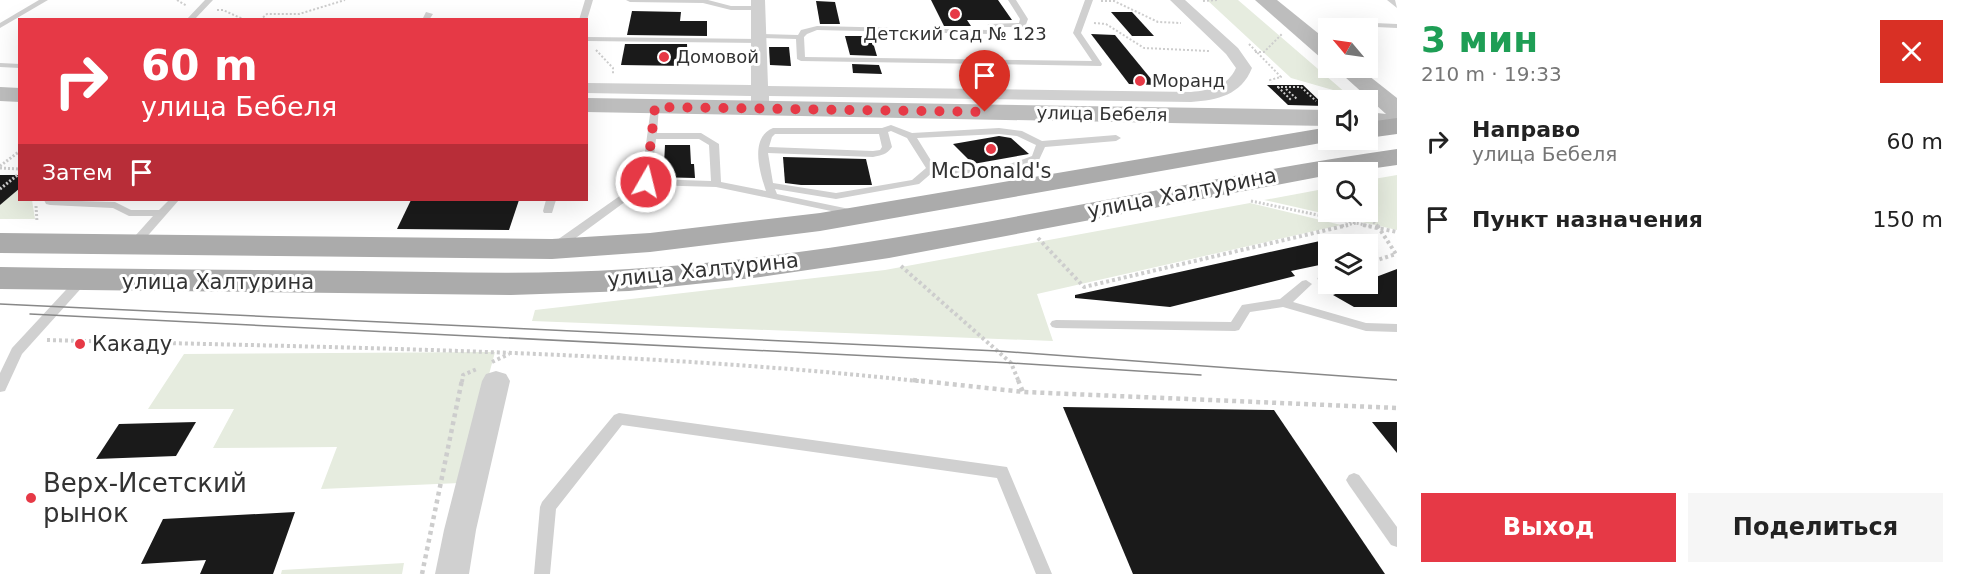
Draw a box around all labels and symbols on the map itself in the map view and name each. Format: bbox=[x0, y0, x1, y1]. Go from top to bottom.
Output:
marker: Детский сад № 123 bbox=[948, 7, 962, 21]
north arrow bbox=[1318, 18, 1378, 78]
place label: Детский сад № 123 bbox=[863, 23, 1047, 44]
place label: Домовой bbox=[676, 46, 759, 67]
marker: Домовой bbox=[657, 50, 671, 64]
pin bbox=[959, 50, 1010, 112]
place label: Моранд bbox=[1152, 70, 1225, 91]
marker: Моранд bbox=[1133, 74, 1147, 88]
street label: улица Бебеля bbox=[1036, 102, 1168, 125]
marker: McDonald's bbox=[984, 142, 998, 156]
position arrow bbox=[614, 150, 678, 214]
place label: McDonald's bbox=[931, 159, 1051, 183]
street label: улица Халтурина bbox=[1085, 163, 1279, 223]
street label: улица Халтурина bbox=[606, 248, 800, 292]
street label: улица Халтурина bbox=[122, 270, 314, 294]
place label: Какаду bbox=[92, 332, 172, 356]
marker: Какаду bbox=[73, 337, 87, 351]
place label: Верх-Исетский рынок bbox=[43, 468, 247, 528]
marker: Верх-Исетский рынок bbox=[24, 491, 38, 505]

